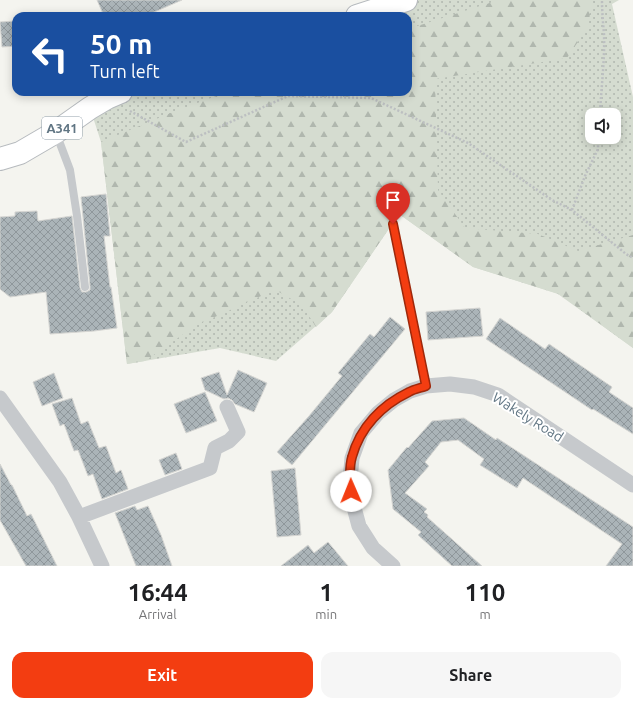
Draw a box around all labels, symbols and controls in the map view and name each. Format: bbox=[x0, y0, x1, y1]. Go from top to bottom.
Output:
icon: left bbox=[24, 28, 76, 80]
text: 50 m bbox=[90, 28, 152, 59]
text: Turn left bbox=[90, 61, 160, 81]
map controls bbox=[585, 108, 621, 144]
button: sound bbox=[585, 108, 621, 144]
road number: A341 bbox=[42, 117, 82, 139]
pin bbox=[376, 183, 410, 224]
icon: arrive bbox=[382, 189, 404, 211]
street label: Wakely Road bbox=[490, 389, 566, 445]
position arrow bbox=[330, 470, 372, 512]
text: 16:44 bbox=[128, 579, 188, 606]
text: 1 bbox=[319, 579, 333, 606]
text: 110 bbox=[465, 579, 505, 606]
text: Arrival bbox=[139, 607, 177, 621]
text: min bbox=[315, 607, 337, 621]
text: m bbox=[479, 607, 491, 621]
button: Exit bbox=[12, 652, 313, 698]
button: Share bbox=[321, 652, 621, 698]

